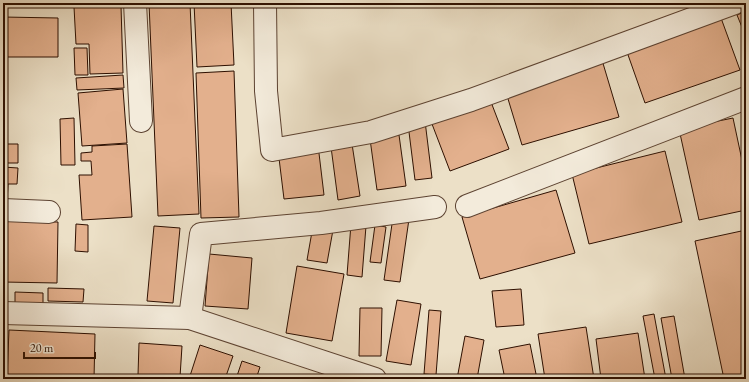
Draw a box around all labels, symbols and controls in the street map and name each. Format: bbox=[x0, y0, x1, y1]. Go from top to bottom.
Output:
scale bar bbox=[24, 334, 95, 360]
text: 20 m bbox=[30, 340, 54, 356]

